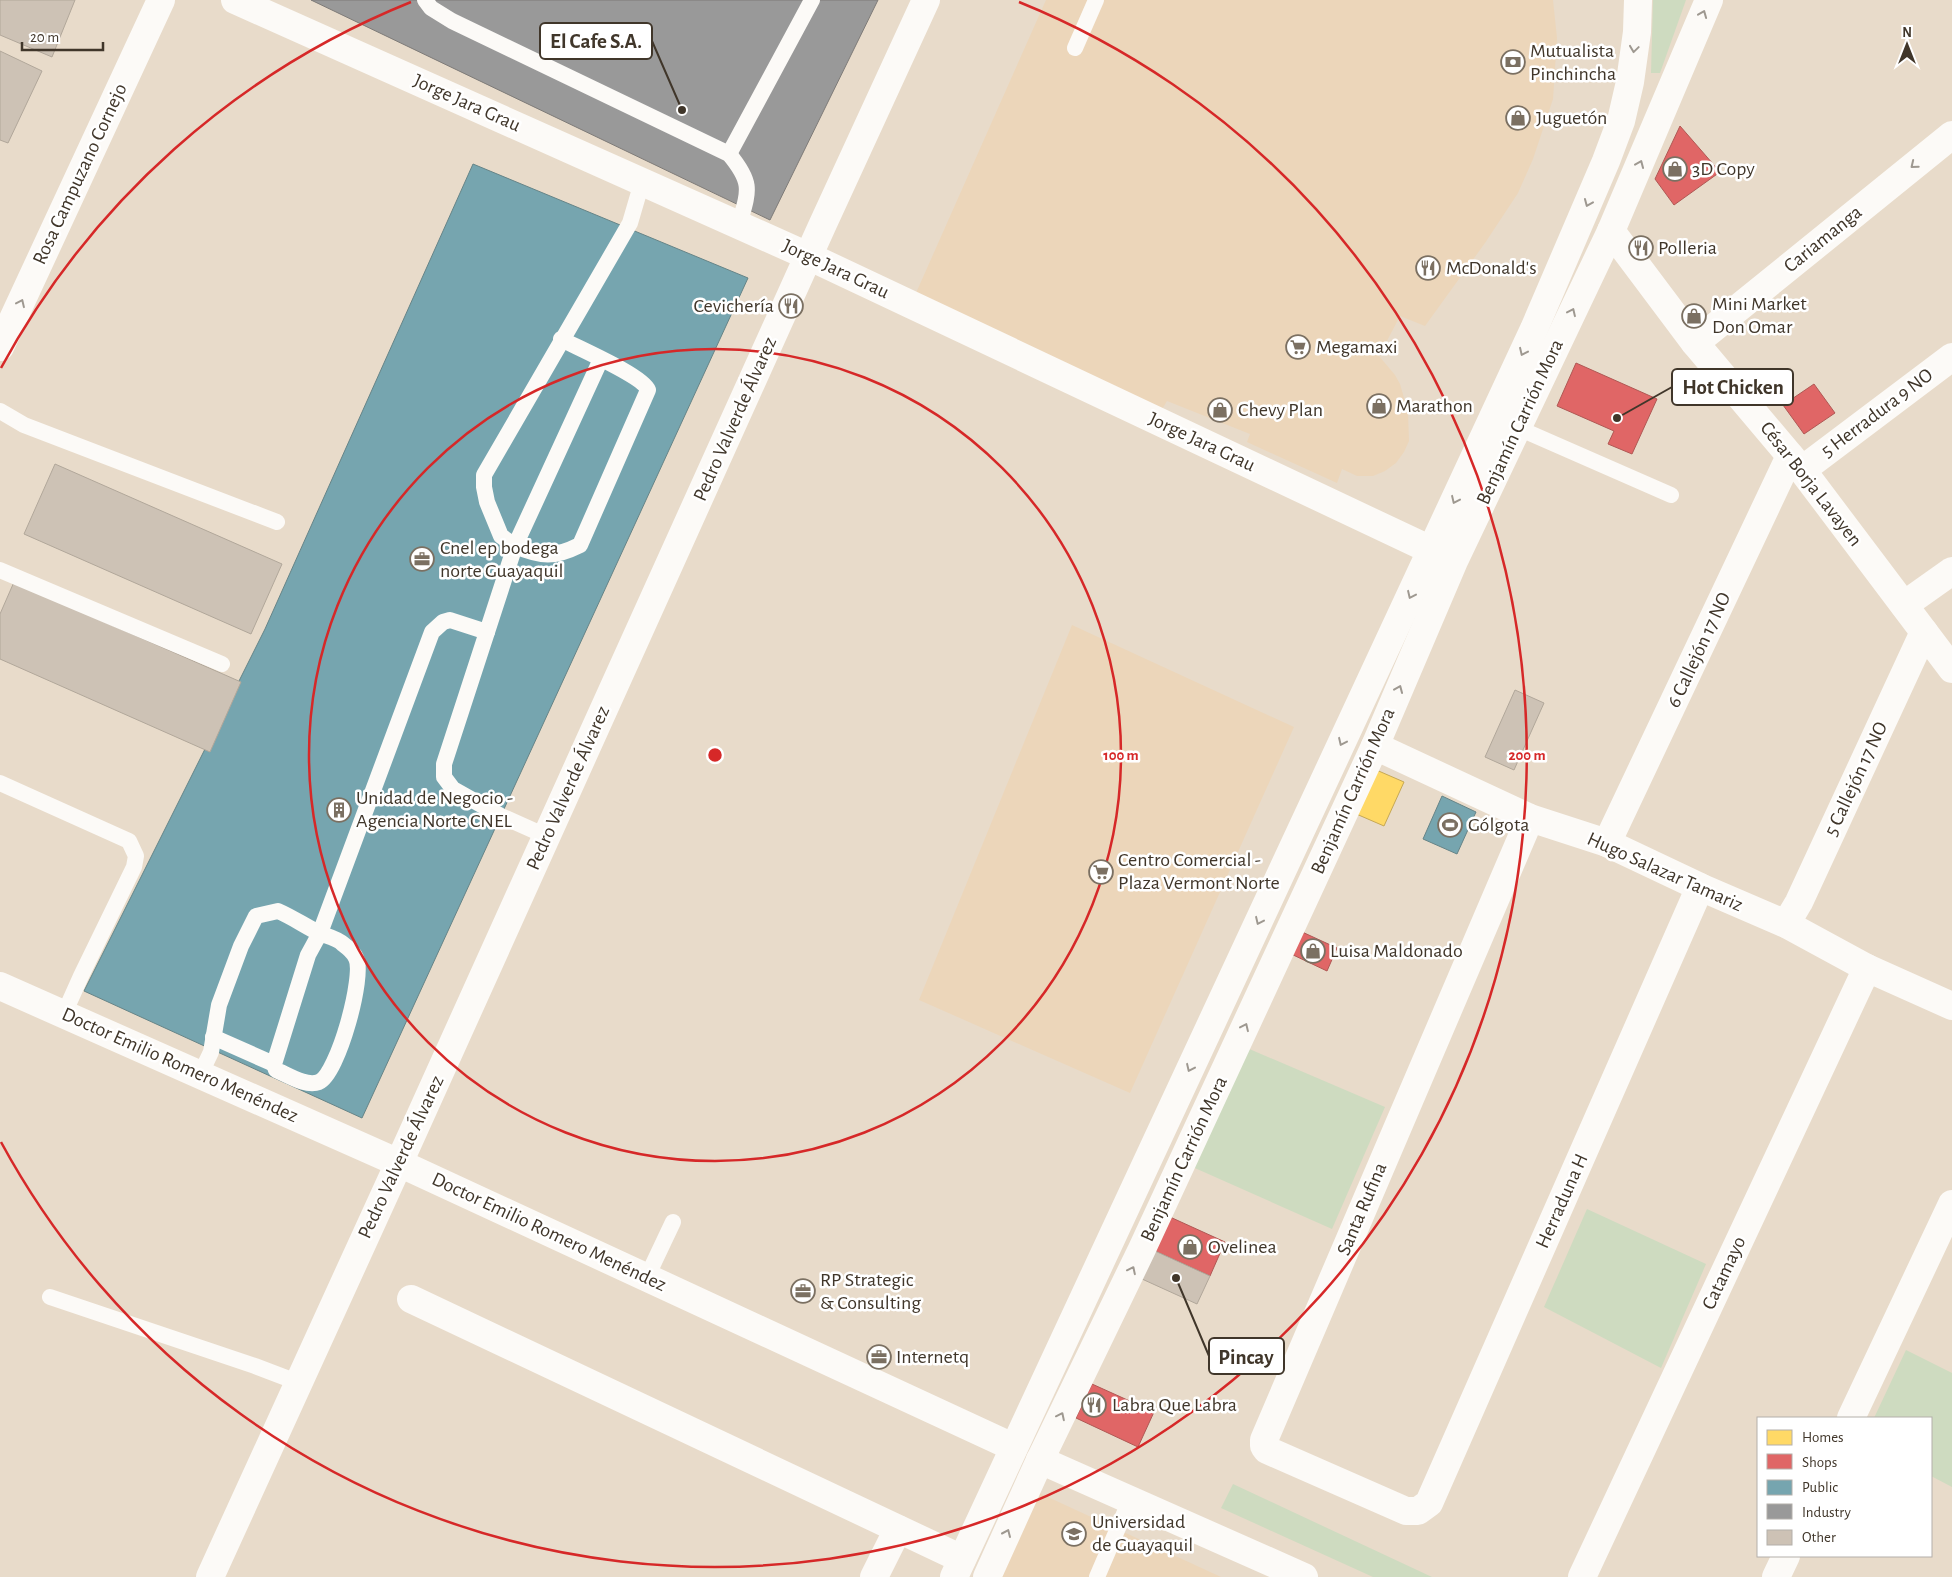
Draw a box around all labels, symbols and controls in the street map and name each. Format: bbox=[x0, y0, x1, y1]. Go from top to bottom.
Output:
one-way arrow bbox=[1697, 10, 1707, 19]
scale bar bbox=[22, 20, 104, 52]
north arrow bbox=[1882, 20, 1932, 70]
callout: El Cafe S.A. bbox=[540, 23, 652, 59]
text: N bbox=[1902, 26, 1912, 40]
text: 20 m bbox=[30, 30, 59, 45]
text: El Cafe S.A. bbox=[550, 31, 642, 52]
place label: Mutualista Pinchincha bbox=[1530, 41, 1616, 84]
one-way arrow bbox=[1630, 44, 1640, 53]
bank icon: Mutualista Pinchincha bbox=[1500, 49, 1526, 75]
street label: Jorge Jara Grau bbox=[410, 70, 524, 136]
street label: Rosa Campuzano Cornejo bbox=[29, 80, 131, 268]
shop icon: Juguetón bbox=[1505, 105, 1531, 131]
place label: Juguetón bbox=[1536, 108, 1607, 128]
shop icon: 3D Copy bbox=[1662, 156, 1688, 182]
place label: 3D Copy bbox=[1692, 159, 1755, 179]
one-way arrow bbox=[1633, 160, 1644, 169]
one-way arrow bbox=[1911, 160, 1920, 168]
one-way arrow bbox=[1584, 198, 1595, 207]
street label: Cariamanga bbox=[1780, 202, 1866, 276]
restaurant icon: Polleria bbox=[1628, 235, 1654, 261]
street label: Jorge Jara Grau bbox=[780, 236, 892, 302]
place label: Polleria bbox=[1658, 238, 1717, 258]
restaurant icon: McDonald's bbox=[1415, 255, 1441, 281]
place label: McDonald's bbox=[1446, 258, 1537, 278]
restaurant icon: Cevichería bbox=[778, 293, 804, 319]
place label: Mini Market Don Omar bbox=[1712, 294, 1807, 337]
place label: Cevichería bbox=[694, 296, 774, 316]
one-way arrow bbox=[14, 299, 25, 308]
shop icon: Mini Market Don Omar bbox=[1681, 303, 1707, 329]
one-way arrow bbox=[1566, 308, 1577, 317]
street label: Pedro Valverde Álvarez bbox=[689, 334, 780, 504]
supermarket icon: Megamaxi bbox=[1285, 334, 1311, 360]
street label: Benjamín Carrión Mora bbox=[1473, 336, 1567, 508]
place label: Megamaxi bbox=[1316, 337, 1398, 357]
one-way arrow bbox=[1519, 347, 1529, 356]
street label: 5 Herradura 9 NO bbox=[1817, 365, 1937, 461]
callout: Hot Chicken bbox=[1672, 369, 1793, 405]
text: Hot Chicken bbox=[1682, 377, 1784, 398]
shop icon: Marathon bbox=[1366, 393, 1392, 419]
place label: Marathon bbox=[1396, 396, 1473, 416]
shop icon: Chevy Plan bbox=[1207, 397, 1233, 423]
place label: Chevy Plan bbox=[1238, 400, 1323, 420]
street label: Jorge Jara Grau bbox=[1146, 409, 1258, 475]
street label: César Borja Lavayen bbox=[1756, 418, 1866, 550]
one-way arrow bbox=[1451, 495, 1461, 504]
place label: Cnel ep bodega norte Guayaquil bbox=[440, 538, 563, 581]
office icon: Cnel ep bodega norte Guayaquil bbox=[409, 546, 435, 572]
street label: 6 Callejón 17 NO bbox=[1664, 589, 1734, 711]
one-way arrow bbox=[1406, 590, 1417, 599]
one-way arrow bbox=[1393, 685, 1404, 694]
street label: Pedro Valverde Álvarez bbox=[522, 703, 613, 873]
street label: Benjamín Carrión Mora bbox=[1307, 705, 1399, 877]
street label: 5 Callejón 17 NO bbox=[1821, 719, 1891, 839]
one-way arrow bbox=[1338, 737, 1348, 746]
centre of rings bbox=[706, 746, 724, 764]
text: 100 m bbox=[1103, 748, 1139, 763]
text: 200 m bbox=[1508, 748, 1546, 763]
place label: Unidad de Negocio - Agencia Norte CNEL bbox=[356, 788, 513, 831]
building icon: Unidad de Negocio - Agencia Norte CNEL bbox=[326, 797, 352, 823]
sports icon: Gólgota bbox=[1437, 812, 1463, 838]
place label: Gólgota bbox=[1468, 815, 1530, 835]
street label: Hugo Salazar Tamariz bbox=[1584, 829, 1746, 915]
place label: Centro Comercial - Plaza Vermont Norte bbox=[1118, 850, 1280, 893]
supermarket icon: Centro Comercial - Plaza Vermont Norte bbox=[1088, 859, 1114, 885]
one-way arrow bbox=[1254, 916, 1265, 925]
shop icon: Luisa Maldonado bbox=[1300, 938, 1326, 964]
place label: Luisa Maldonado bbox=[1330, 941, 1463, 961]
street label: Doctor Emilio Romero Menéndez bbox=[59, 1004, 301, 1126]
one-way arrow bbox=[1238, 1023, 1249, 1032]
one-way arrow bbox=[1186, 1063, 1196, 1072]
street label: Pedro Valverde Álvarez bbox=[354, 1072, 448, 1242]
street label: Benjamín Carrión Mora bbox=[1137, 1073, 1231, 1245]
street label: Herraduna H bbox=[1532, 1151, 1592, 1251]
street label: Santa Rufina bbox=[1334, 1160, 1390, 1258]
street label: Doctor Emilio Romero Menéndez bbox=[429, 1169, 669, 1295]
street label: Catamayo bbox=[1698, 1233, 1750, 1313]
shop icon: Ovelinea bbox=[1177, 1234, 1203, 1260]
place label: Ovelinea bbox=[1208, 1237, 1277, 1257]
one-way arrow bbox=[1126, 1266, 1136, 1275]
place label: RP Strategic & Consulting bbox=[820, 1270, 921, 1313]
office icon: RP Strategic & Consulting bbox=[790, 1278, 816, 1304]
callout: Pincay bbox=[1209, 1338, 1284, 1374]
office icon: Internetq bbox=[866, 1344, 892, 1370]
place label: Internetq bbox=[896, 1347, 969, 1367]
text: Pincay bbox=[1218, 1347, 1274, 1368]
restaurant icon: Labra Que Labra bbox=[1081, 1392, 1107, 1418]
place label: Labra Que Labra bbox=[1112, 1395, 1237, 1415]
one-way arrow bbox=[1055, 1412, 1065, 1421]
legend bbox=[1757, 1417, 1932, 1557]
text: Homes bbox=[1802, 1430, 1844, 1445]
text: Shops bbox=[1802, 1455, 1837, 1470]
text: Public bbox=[1802, 1480, 1838, 1495]
text: Industry bbox=[1802, 1505, 1851, 1520]
place label: Universidad de Guayaquil bbox=[1092, 1512, 1193, 1555]
school or university icon: Universidad de Guayaquil bbox=[1061, 1521, 1087, 1547]
one-way arrow bbox=[1000, 1529, 1011, 1538]
text: Other bbox=[1802, 1530, 1836, 1545]

